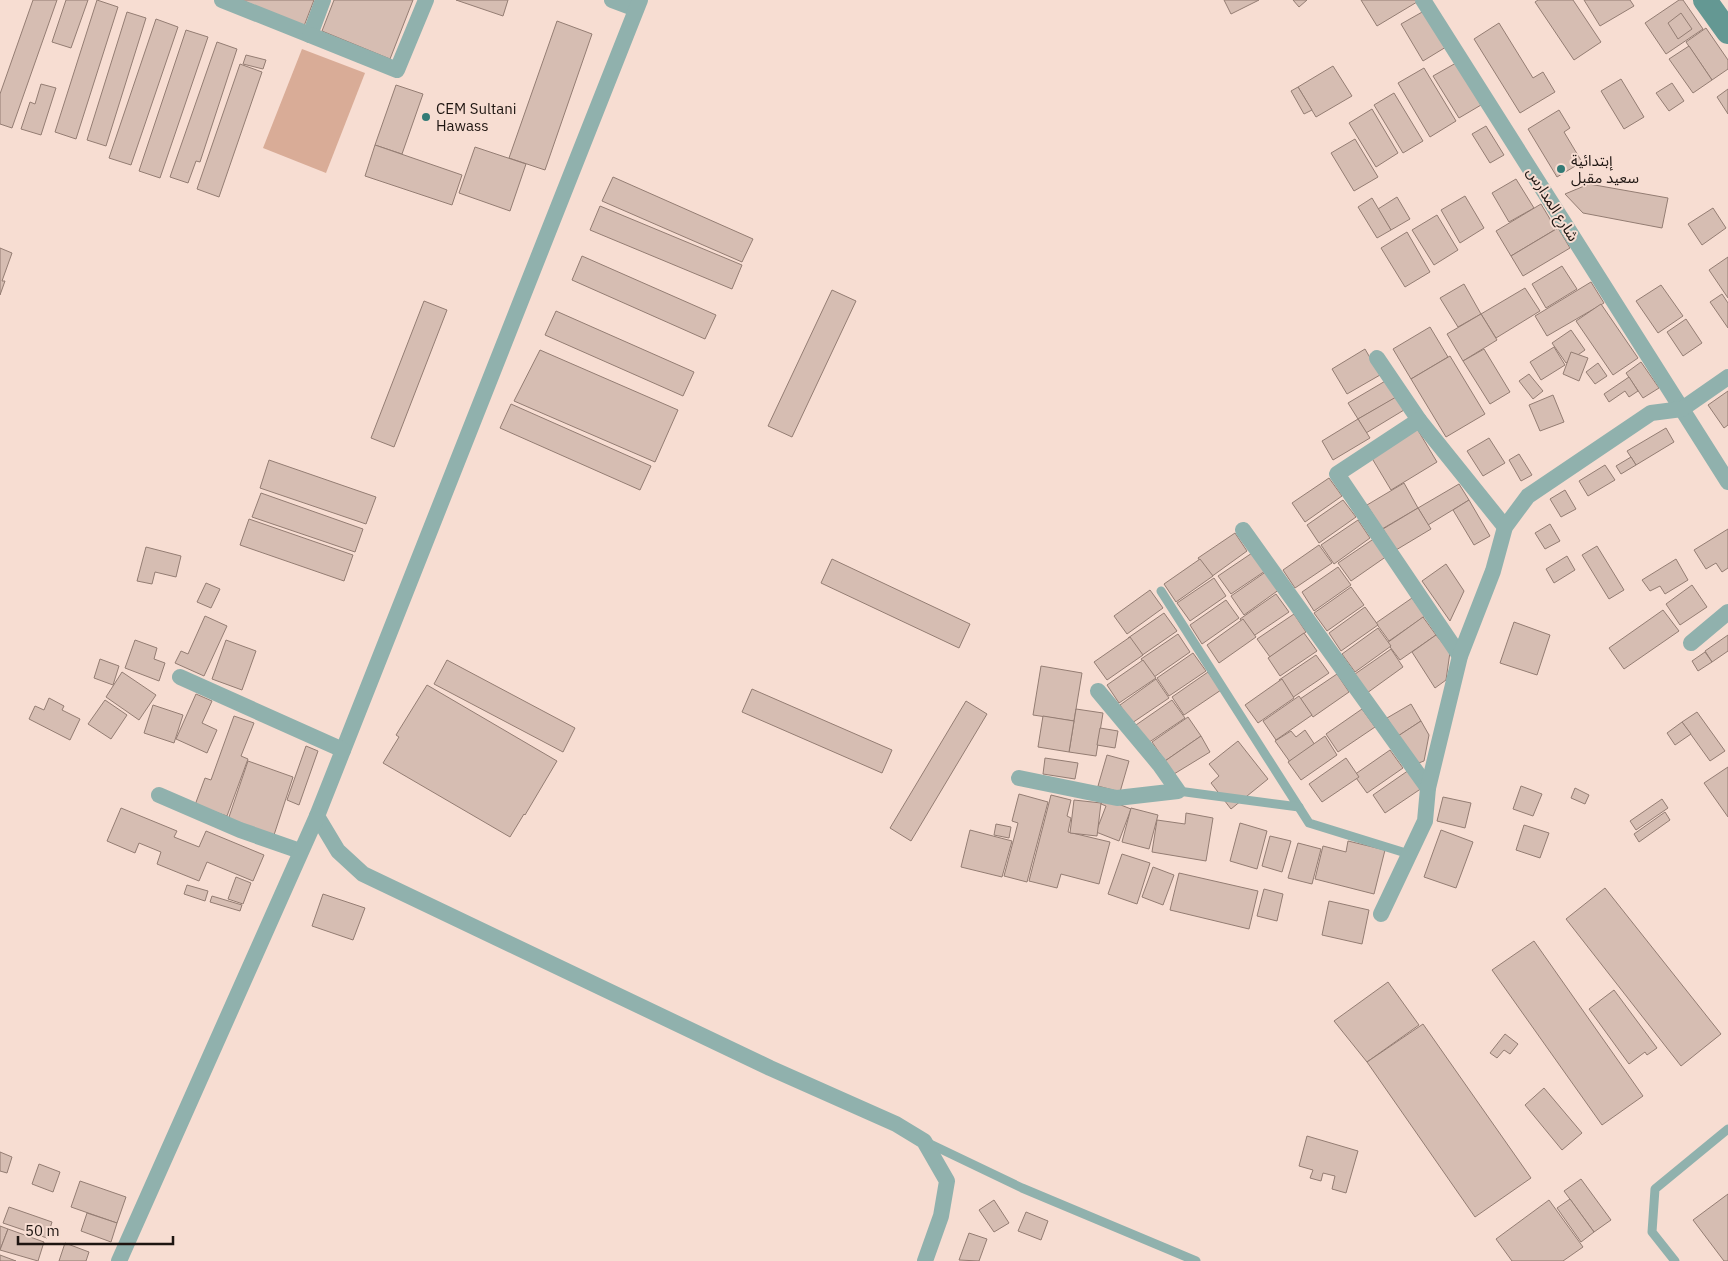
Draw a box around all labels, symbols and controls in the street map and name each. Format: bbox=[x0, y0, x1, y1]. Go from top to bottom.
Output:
place label: CEM Sultani Hawass bbox=[436, 99, 517, 135]
marker: CEM Sultani Hawass bbox=[420, 111, 432, 123]
place label: إبتدائية سعيد مقبل bbox=[1571, 151, 1639, 187]
street label: شارع المدارس bbox=[1520, 163, 1583, 246]
marker: إبتدائية سعيد مقبل bbox=[1555, 163, 1567, 175]
scale bar bbox=[18, 1214, 172, 1246]
text: 50 m bbox=[25, 1221, 60, 1240]

